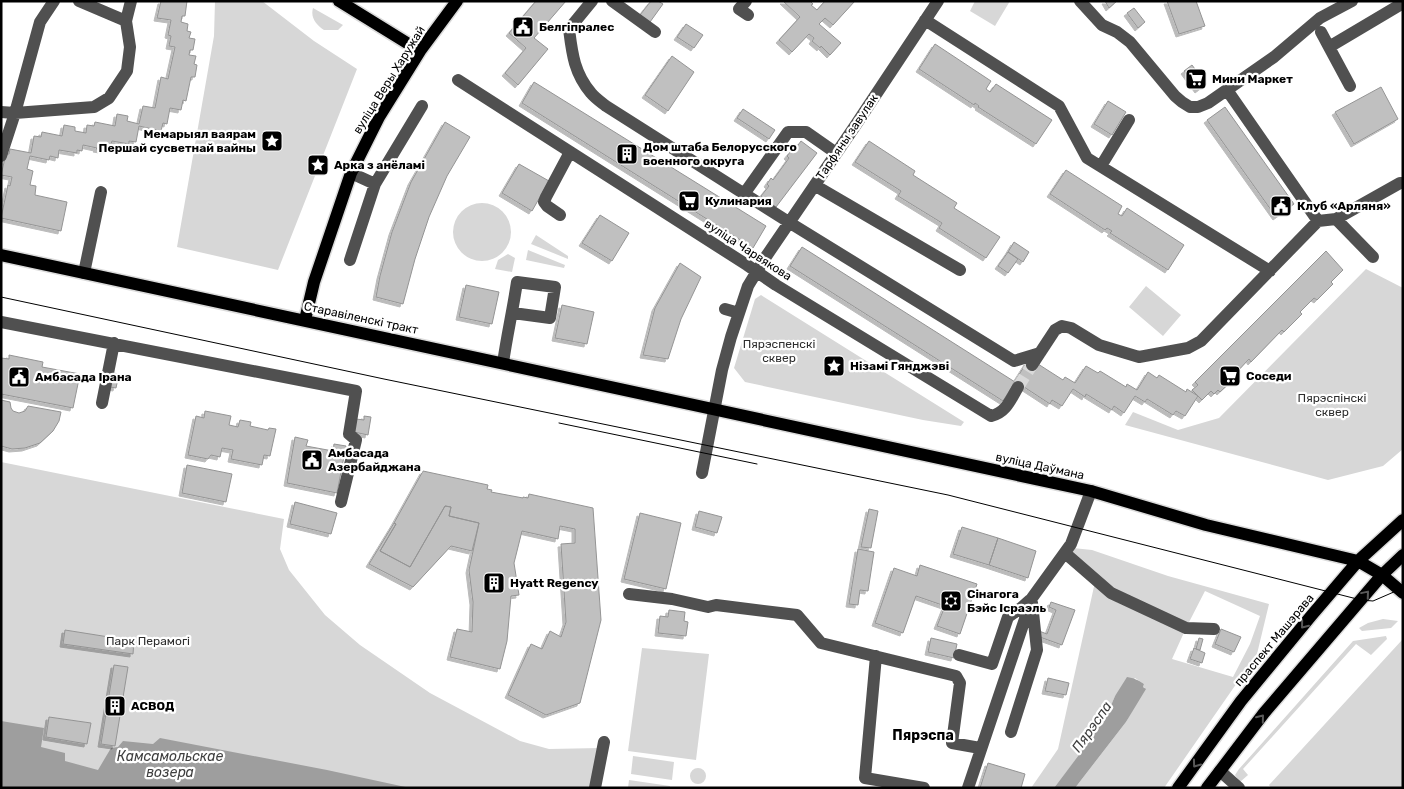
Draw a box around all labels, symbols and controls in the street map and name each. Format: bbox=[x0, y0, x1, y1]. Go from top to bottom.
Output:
public building icon: Белгіпралес bbox=[511, 15, 535, 39]
place label: Белгіпралес bbox=[539, 20, 614, 34]
street label: вуліца Веры Харужай bbox=[350, 24, 428, 136]
supermarket icon: Мини Маркет bbox=[1184, 67, 1208, 91]
place label: Мини Маркет bbox=[1212, 72, 1293, 86]
street label: Тарфяны завулак bbox=[813, 91, 881, 183]
place label: Мемарыял ваярам Першай сусветнай вайны bbox=[99, 127, 256, 155]
place icon: Мемарыял ваярам Першай сусветнай вайны bbox=[260, 129, 284, 153]
place label: Дом штаба Белорусского военного округа bbox=[643, 140, 797, 168]
building icon: Дом штаба Белорусского военного округа bbox=[615, 142, 639, 166]
place icon: Арка з анёламі bbox=[306, 153, 330, 177]
place label: Арка з анёламі bbox=[334, 158, 425, 172]
supermarket icon: Кулинария bbox=[677, 189, 701, 213]
place label: Кулинария bbox=[705, 194, 772, 208]
public building icon: Клуб «Арляня» bbox=[1269, 194, 1293, 218]
place label: Клуб «Арляня» bbox=[1297, 199, 1391, 213]
street label: вуліца Чарвякова bbox=[702, 217, 794, 283]
street label: Старавіленскі тракт bbox=[303, 299, 419, 337]
park label: Пярэспенскі сквер bbox=[743, 337, 815, 365]
place icon: Нізамі Гянджэві bbox=[822, 354, 846, 378]
place label: Нізамі Гянджэві bbox=[850, 359, 949, 373]
supermarket icon: Соседи bbox=[1218, 364, 1242, 388]
public building icon: Амбасада Ірана bbox=[7, 365, 31, 389]
place label: Соседи bbox=[1246, 369, 1292, 383]
place label: Амбасада Ірана bbox=[35, 370, 132, 384]
park label: Пярэспінскі сквер bbox=[1298, 391, 1366, 419]
place label: Амбасада Азербайджана bbox=[328, 446, 421, 474]
public building icon: Амбасада Азербайджана bbox=[300, 448, 324, 472]
street label: вуліца Даўмана bbox=[994, 450, 1086, 482]
building icon: Hyatt Regency bbox=[482, 571, 506, 595]
place label: Hyatt Regency bbox=[510, 576, 598, 590]
place label: Сінагога Бэйс Ісраэль bbox=[967, 587, 1047, 615]
synagogue icon: Сінагога Бэйс Ісраэль bbox=[939, 589, 963, 613]
street label: праспект Машэрава bbox=[1231, 591, 1317, 689]
one-way arrow bbox=[1361, 591, 1370, 600]
one-way arrow bbox=[1301, 619, 1309, 628]
park label: Парк Перамогі bbox=[106, 634, 190, 648]
building icon: АСВОД bbox=[103, 694, 127, 718]
water label: Пярэспа bbox=[1068, 698, 1116, 756]
place label: АСВОД bbox=[131, 699, 174, 713]
one-way arrow bbox=[1255, 715, 1263, 724]
district label: Пярэспа bbox=[892, 727, 954, 744]
water label: Камсамольскае возера bbox=[117, 748, 223, 781]
one-way arrow bbox=[1193, 758, 1202, 768]

